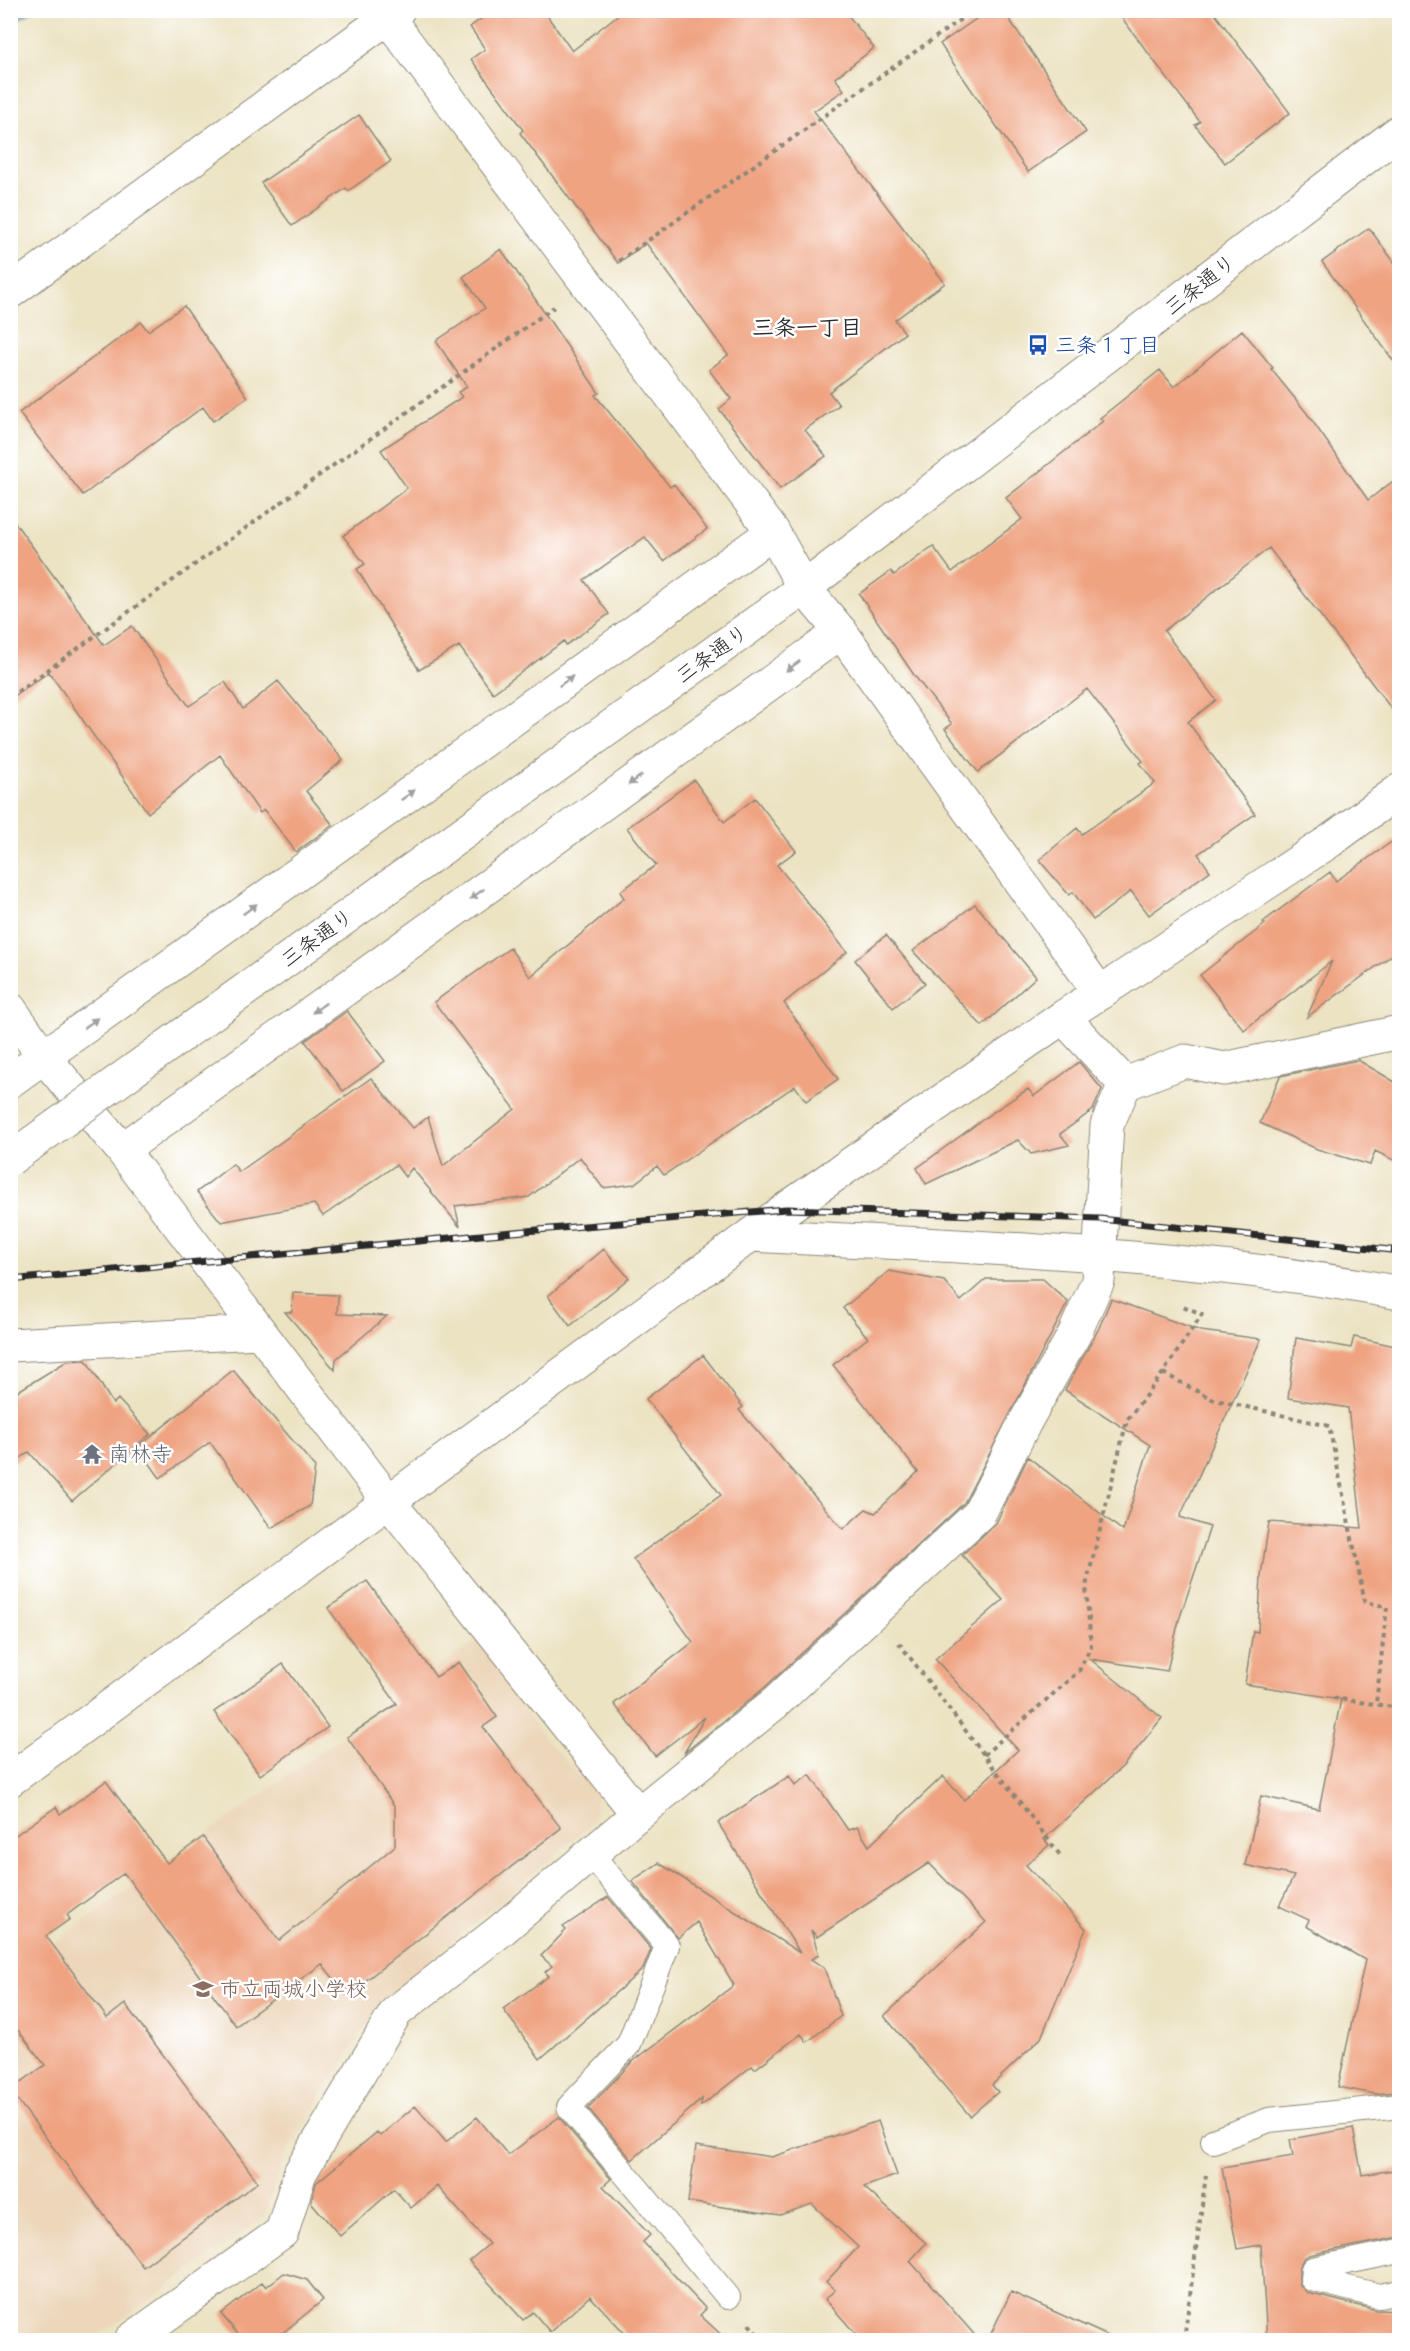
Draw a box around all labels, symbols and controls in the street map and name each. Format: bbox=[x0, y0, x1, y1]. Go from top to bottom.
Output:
street label: 三条通り bbox=[1158, 248, 1242, 322]
district label: 三条一丁目 bbox=[752, 313, 862, 342]
place label: 三条１丁目 bbox=[1055, 331, 1160, 359]
bus stop icon: 三条１丁目 bbox=[1026, 333, 1050, 357]
street label: 三条通り bbox=[670, 618, 754, 690]
one-way arrow bbox=[786, 660, 802, 672]
one-way arrow bbox=[558, 675, 573, 687]
one-way arrow bbox=[627, 774, 643, 786]
one-way arrow bbox=[399, 789, 415, 801]
one-way arrow bbox=[469, 888, 485, 900]
street label: 三条通り bbox=[275, 902, 359, 974]
one-way arrow bbox=[241, 903, 257, 915]
one-way arrow bbox=[311, 1002, 327, 1014]
one-way arrow bbox=[83, 1017, 99, 1029]
place label: 南林寺 bbox=[109, 1440, 172, 1468]
temple icon: 南林寺 bbox=[80, 1442, 104, 1466]
place label: 市立両城小学校 bbox=[220, 1975, 367, 2003]
school or university icon: 市立両城小学校 bbox=[191, 1977, 215, 2001]

